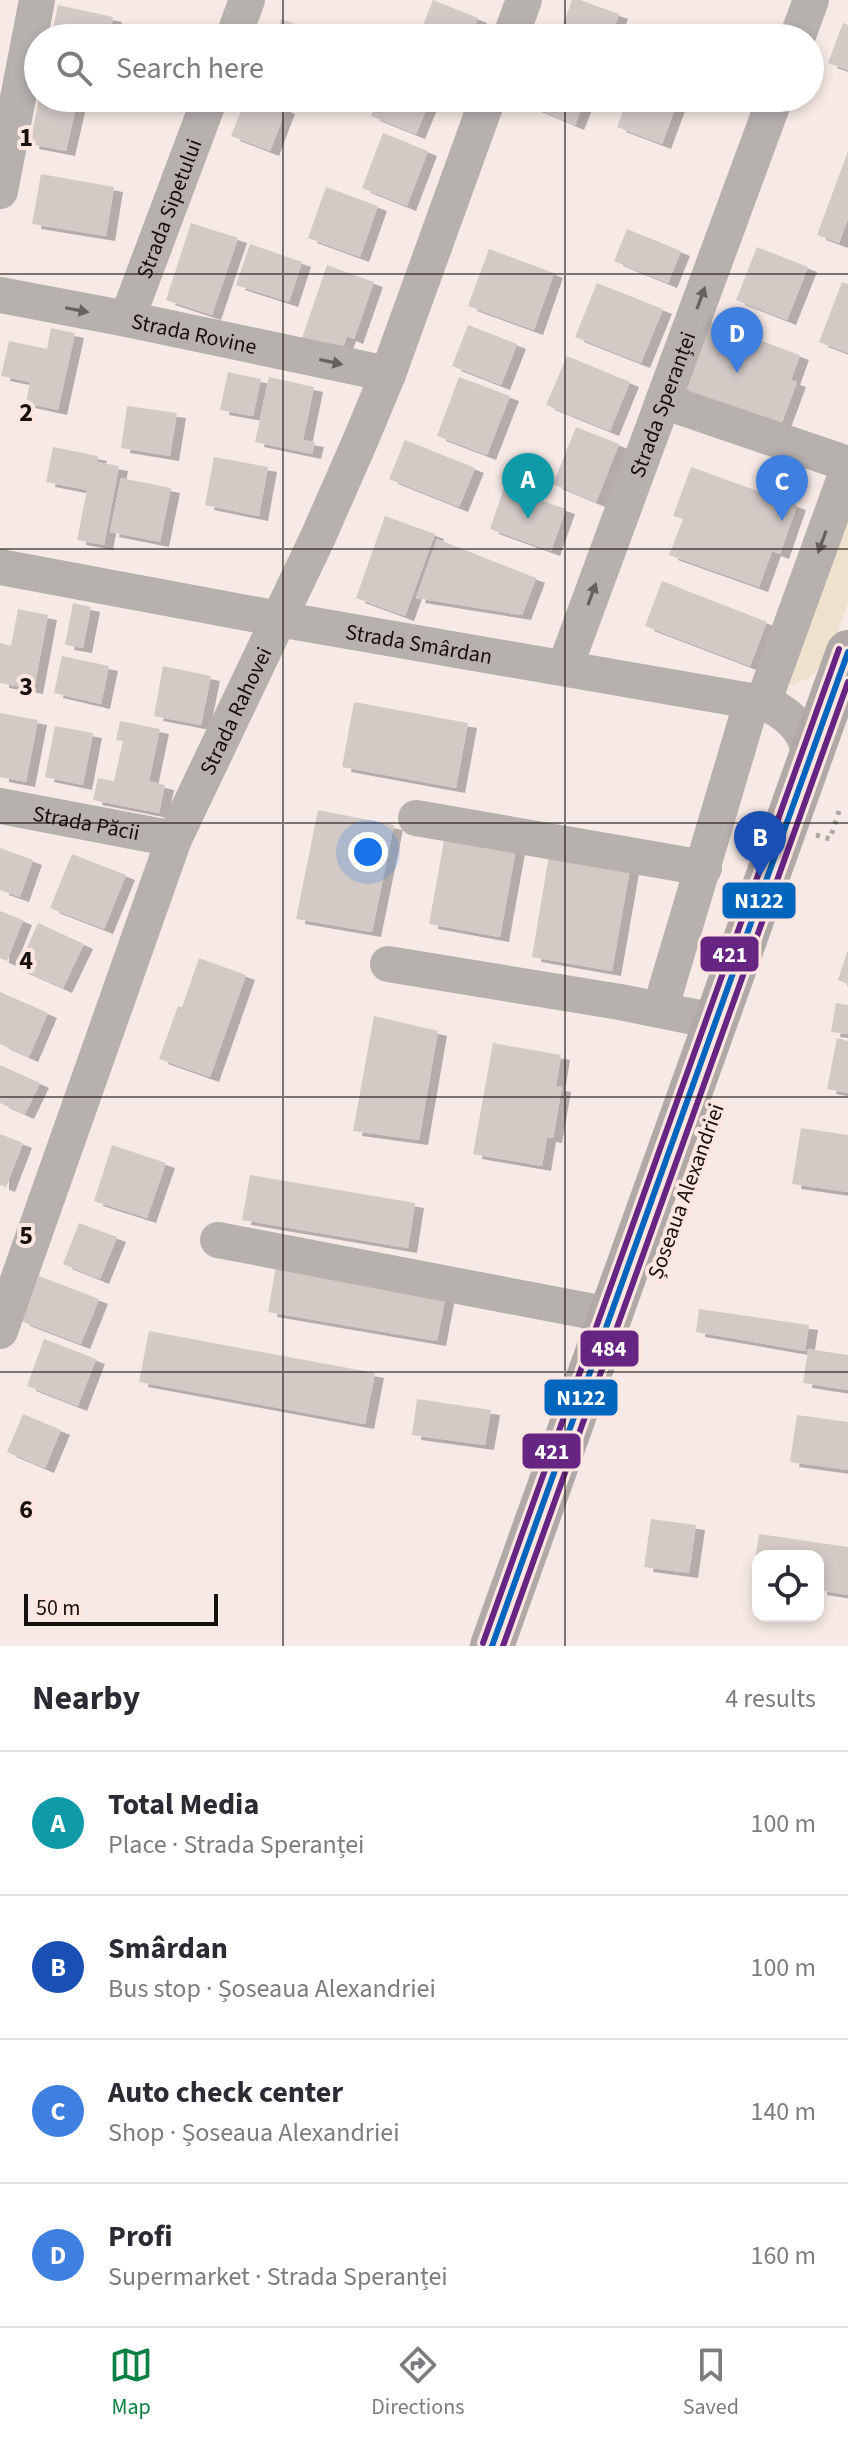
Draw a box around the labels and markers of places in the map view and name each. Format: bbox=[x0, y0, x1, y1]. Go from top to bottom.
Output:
pin: D bbox=[711, 307, 763, 373]
pin: A bbox=[502, 453, 554, 519]
pin: C bbox=[756, 455, 808, 521]
pin: B bbox=[734, 811, 786, 877]

